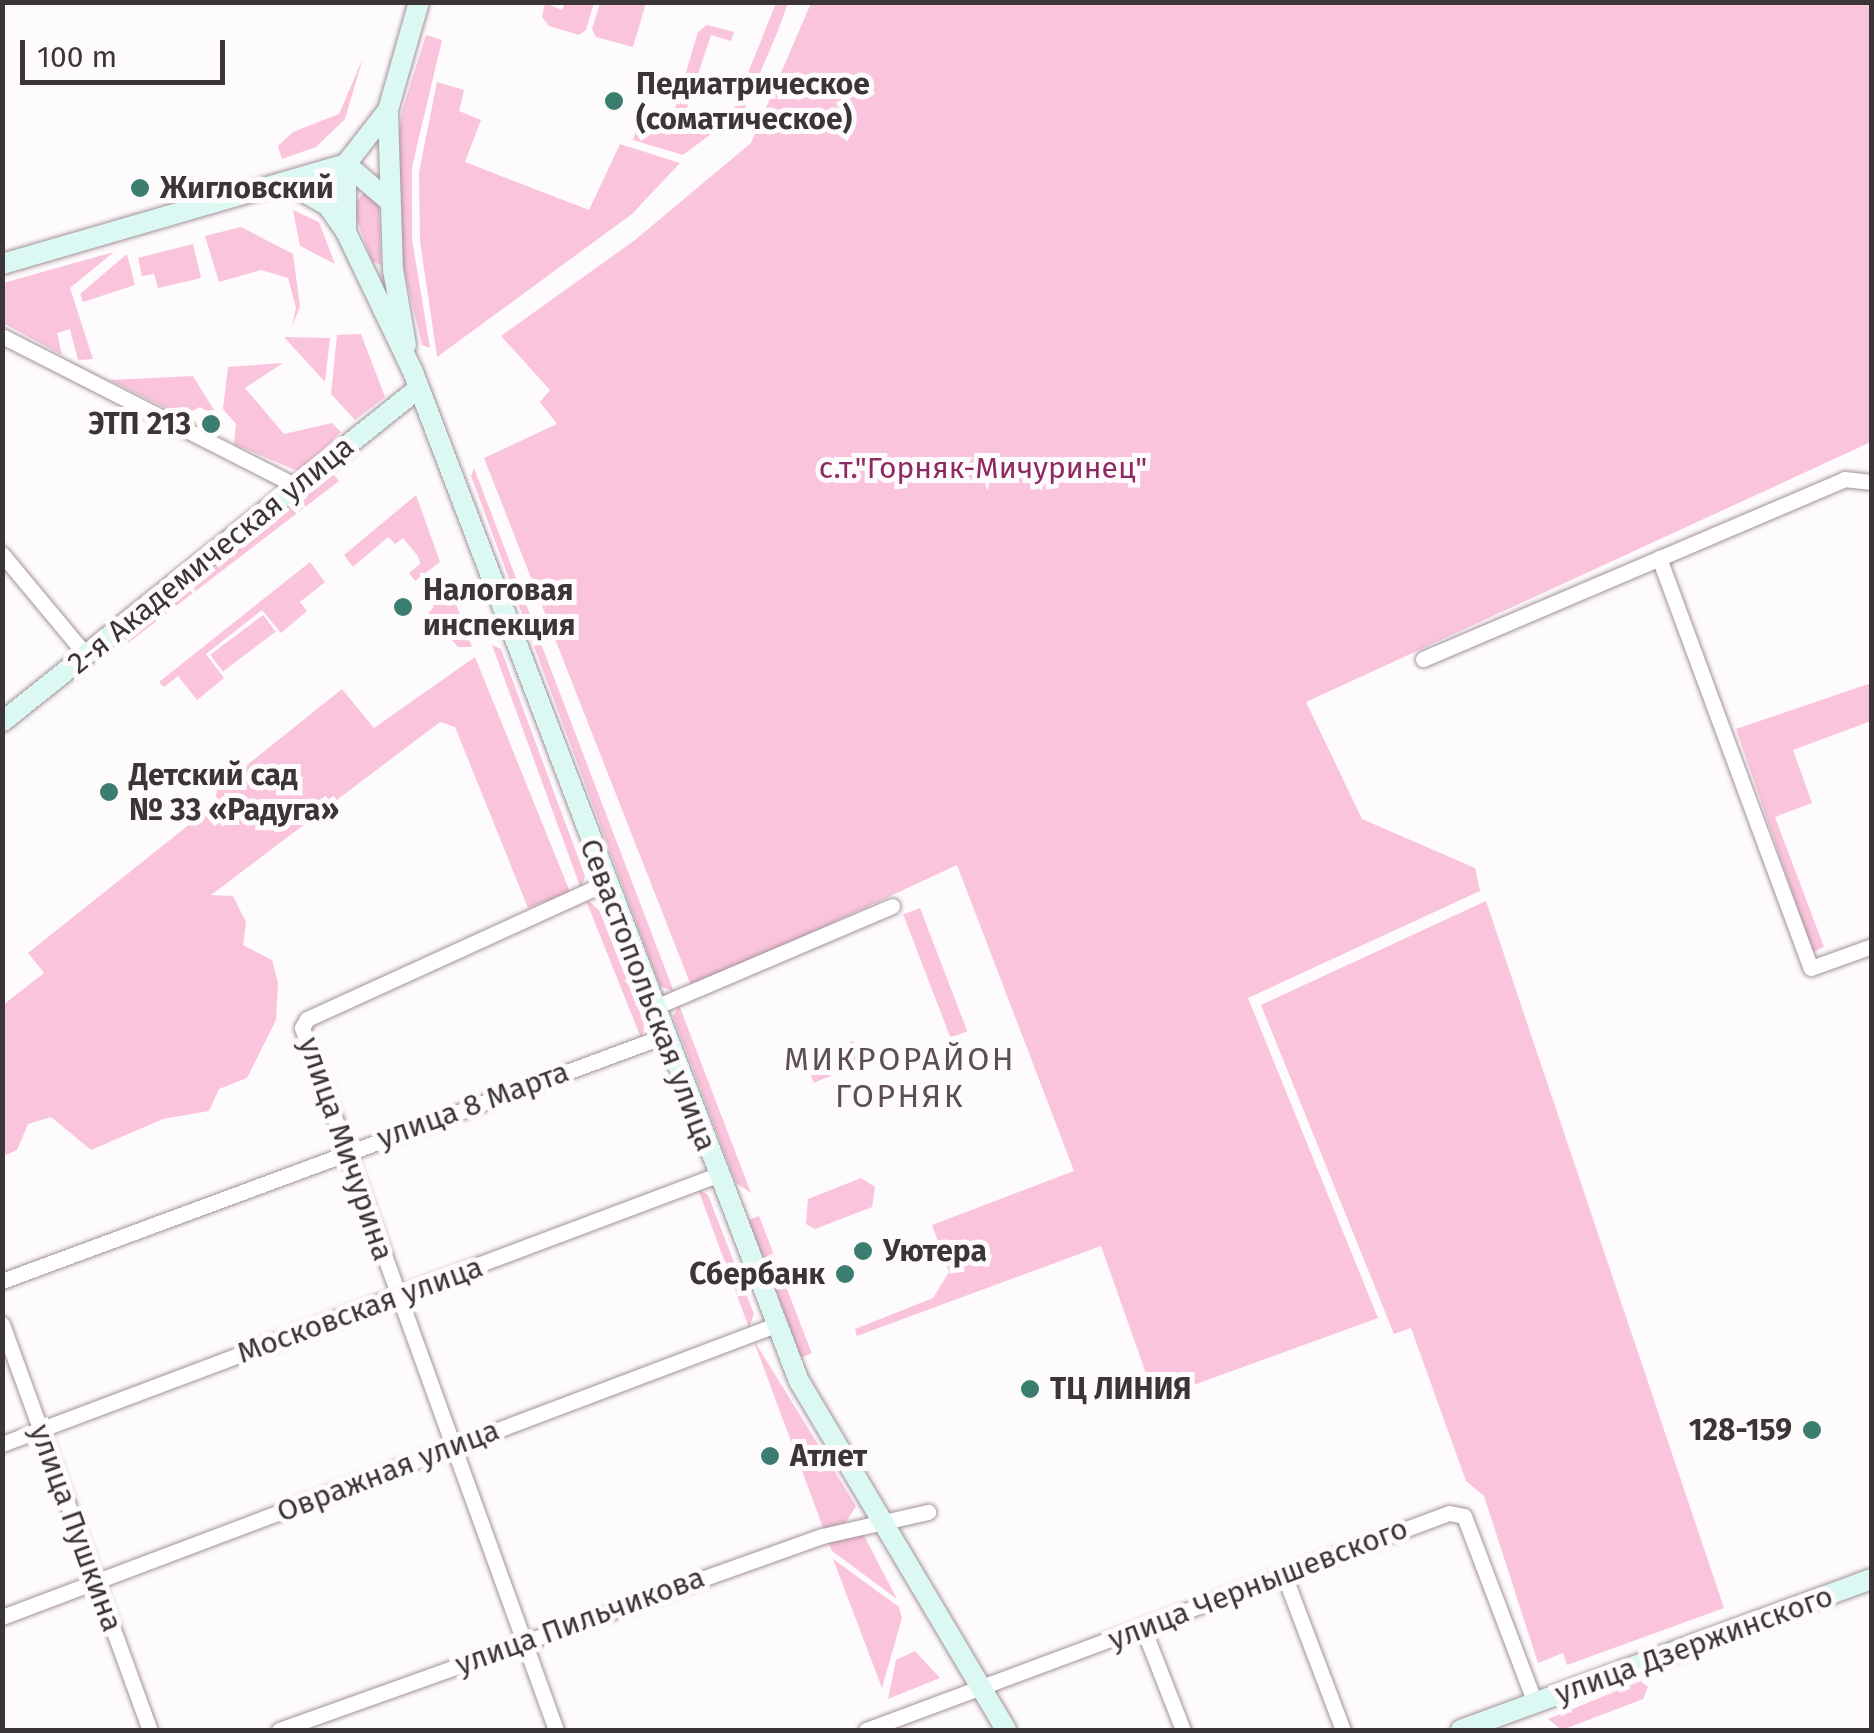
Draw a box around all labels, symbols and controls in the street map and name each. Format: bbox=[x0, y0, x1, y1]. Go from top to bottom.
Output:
scale bar bbox=[25, 20, 230, 82]
text: 100 m bbox=[37, 39, 117, 75]
place label: Педиатрическое (соматическое) bbox=[636, 66, 870, 136]
marker: Педиатрическое (соматическое) bbox=[601, 88, 627, 114]
place label: Жигловский bbox=[160, 170, 334, 206]
marker: Жигловский bbox=[129, 177, 151, 199]
place label: ЭТП 213 bbox=[88, 406, 191, 442]
marker: ЭТП 213 bbox=[200, 413, 222, 435]
street label: 2-я Академическая улица bbox=[61, 429, 361, 681]
park label: с.т."Горняк-Мичуринец" bbox=[819, 450, 1147, 486]
place label: Налоговая инспекция bbox=[423, 572, 575, 642]
marker: Налоговая инспекция bbox=[392, 596, 414, 618]
place label: Детский сад № 33 «Радуга» bbox=[129, 757, 339, 828]
marker: Детский сад № 33 «Радуга» bbox=[98, 781, 120, 803]
street label: Севастопольская улица bbox=[572, 834, 724, 1156]
street label: улица Мичурина bbox=[291, 1032, 401, 1266]
district label: МИКРОРАЙОН ГОРНЯК bbox=[784, 1041, 1016, 1116]
street label: улица 8 Марта bbox=[372, 1054, 574, 1156]
place label: Уютера bbox=[883, 1233, 987, 1269]
marker: Уютера bbox=[852, 1240, 874, 1262]
street label: Московская улица bbox=[232, 1249, 488, 1371]
place label: Сбербанк bbox=[689, 1256, 825, 1292]
marker: Сбербанк bbox=[834, 1263, 856, 1285]
place label: ТЦ ЛИНИЯ bbox=[1050, 1371, 1192, 1407]
marker: ТЦ ЛИНИЯ bbox=[1019, 1378, 1041, 1400]
street label: Овражная улица bbox=[272, 1412, 504, 1530]
place label: 128-159 bbox=[1689, 1412, 1792, 1448]
street label: улица Пушкина bbox=[22, 1419, 130, 1637]
marker: 128-159 bbox=[1801, 1419, 1823, 1441]
place label: Атлет bbox=[790, 1438, 867, 1474]
marker: Атлет bbox=[759, 1445, 781, 1467]
street label: улица Чернышевского bbox=[1103, 1510, 1413, 1658]
street label: улица Пильчикова bbox=[451, 1559, 709, 1683]
street label: улица Дзержинского bbox=[1550, 1578, 1838, 1712]

